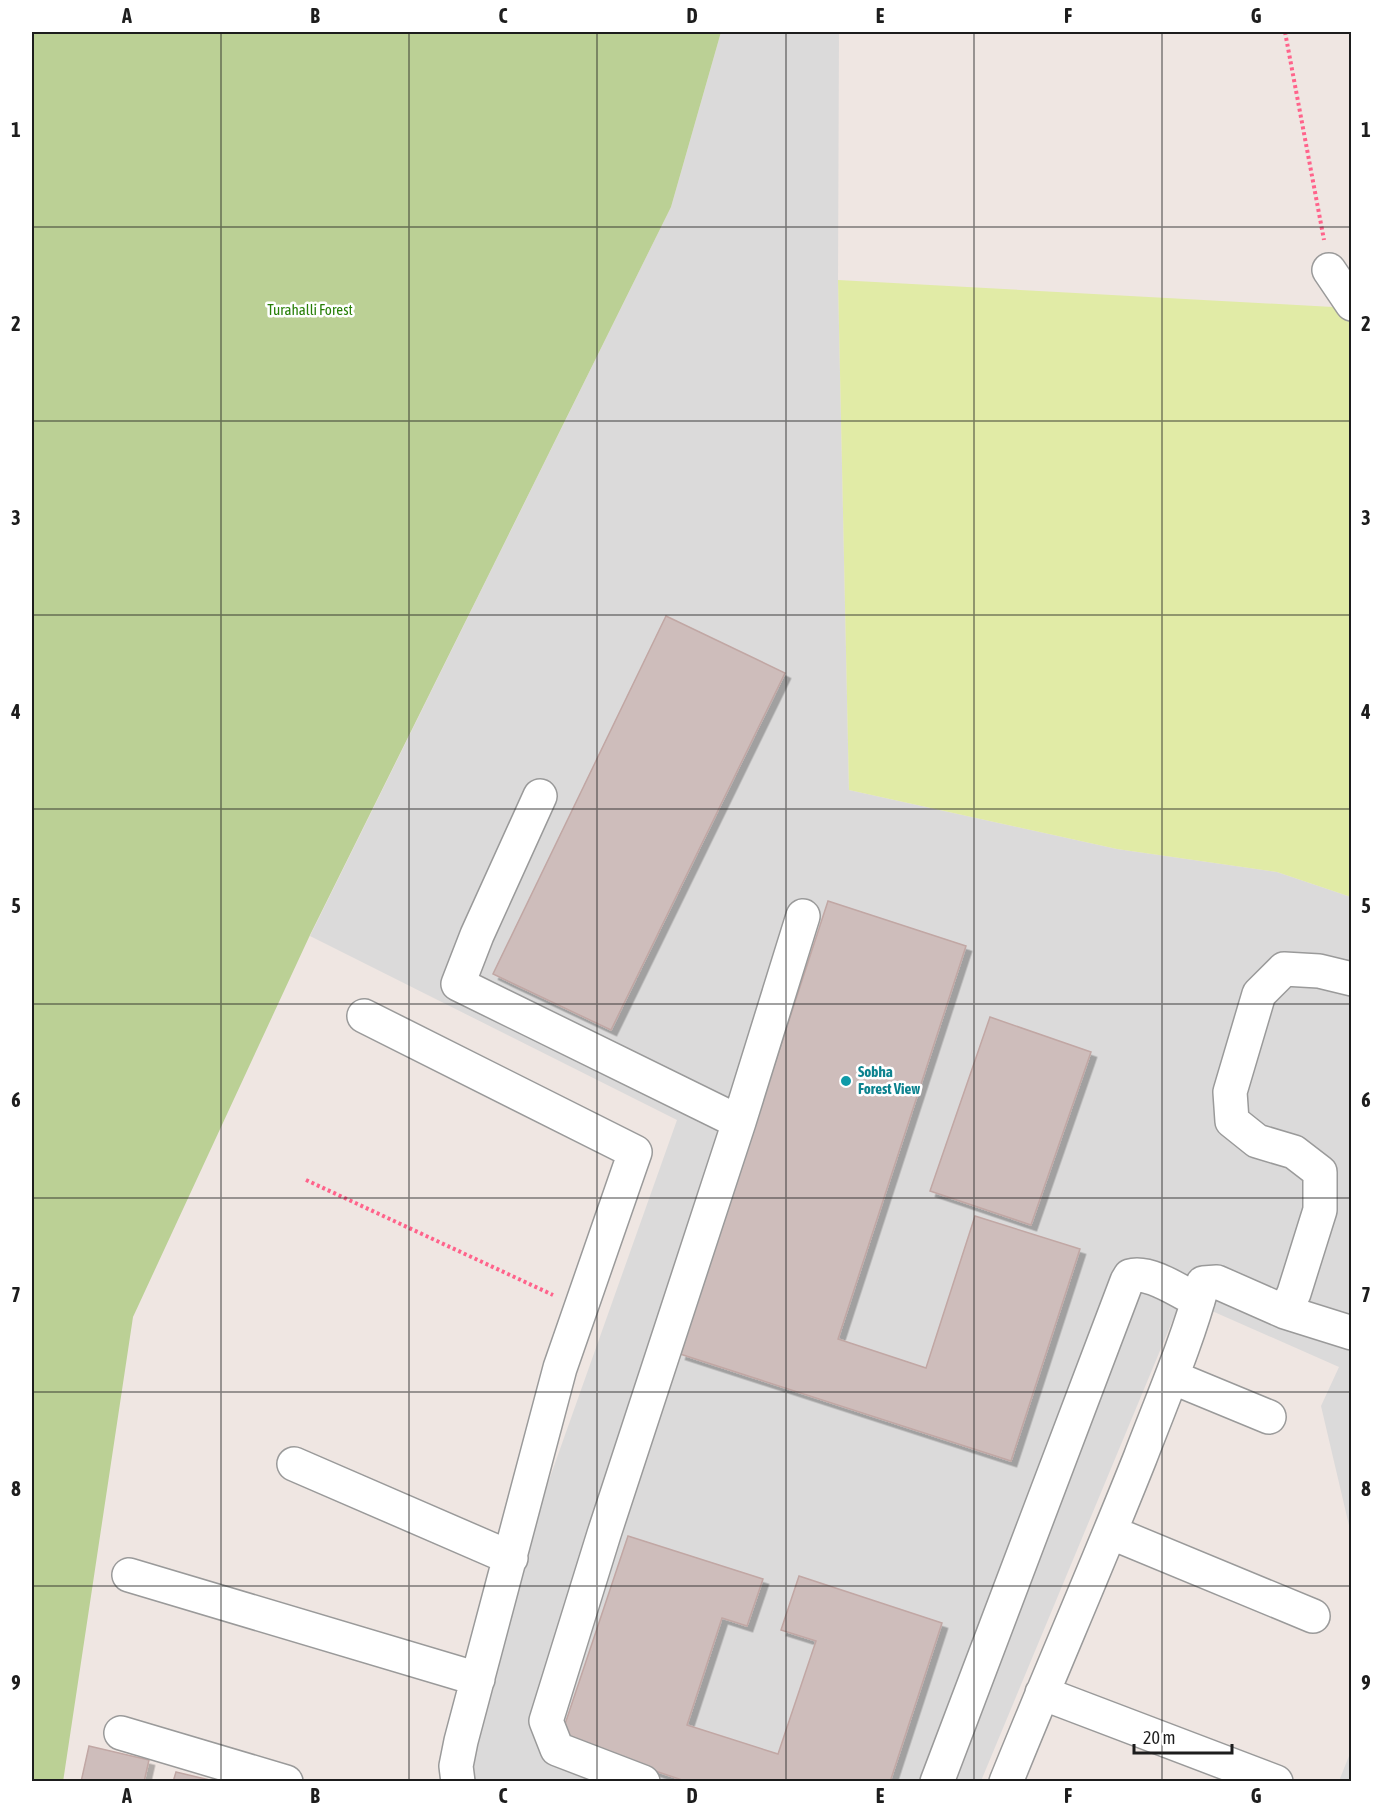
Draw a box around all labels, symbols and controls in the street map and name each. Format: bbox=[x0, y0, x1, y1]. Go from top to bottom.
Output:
text: A bbox=[121, 4, 132, 27]
text: B bbox=[310, 4, 320, 27]
text: C bbox=[499, 4, 508, 27]
text: D bbox=[686, 4, 698, 27]
text: E bbox=[876, 4, 885, 27]
text: F bbox=[1064, 4, 1072, 27]
text: G bbox=[1251, 4, 1262, 27]
text: 1 bbox=[11, 118, 21, 141]
text: 1 bbox=[1361, 118, 1371, 141]
park label: Turahalli Forest bbox=[267, 301, 353, 318]
text: 2 bbox=[11, 312, 21, 335]
text: 2 bbox=[1361, 312, 1371, 335]
text: 3 bbox=[11, 506, 21, 529]
text: 3 bbox=[1361, 506, 1371, 529]
text: 4 bbox=[10, 700, 21, 723]
text: 4 bbox=[1360, 700, 1371, 723]
text: 5 bbox=[11, 894, 21, 917]
text: 5 bbox=[1361, 894, 1371, 917]
place label: Sobha Forest View bbox=[858, 1063, 920, 1097]
marker: Sobha Forest View bbox=[839, 1074, 853, 1088]
text: 6 bbox=[11, 1088, 21, 1111]
text: 6 bbox=[1361, 1088, 1371, 1111]
text: 7 bbox=[11, 1283, 21, 1306]
text: 7 bbox=[1361, 1283, 1371, 1306]
text: 8 bbox=[11, 1477, 21, 1500]
text: 8 bbox=[1361, 1477, 1371, 1500]
text: 9 bbox=[11, 1671, 21, 1694]
text: 9 bbox=[1361, 1671, 1371, 1694]
scale bar bbox=[1134, 1717, 1232, 1755]
text: 20 m bbox=[1143, 1727, 1175, 1748]
text: A bbox=[121, 1784, 132, 1807]
text: B bbox=[310, 1784, 320, 1807]
text: C bbox=[499, 1784, 508, 1807]
text: D bbox=[686, 1784, 698, 1807]
text: E bbox=[876, 1784, 885, 1807]
text: F bbox=[1064, 1784, 1072, 1807]
text: G bbox=[1251, 1784, 1262, 1807]

